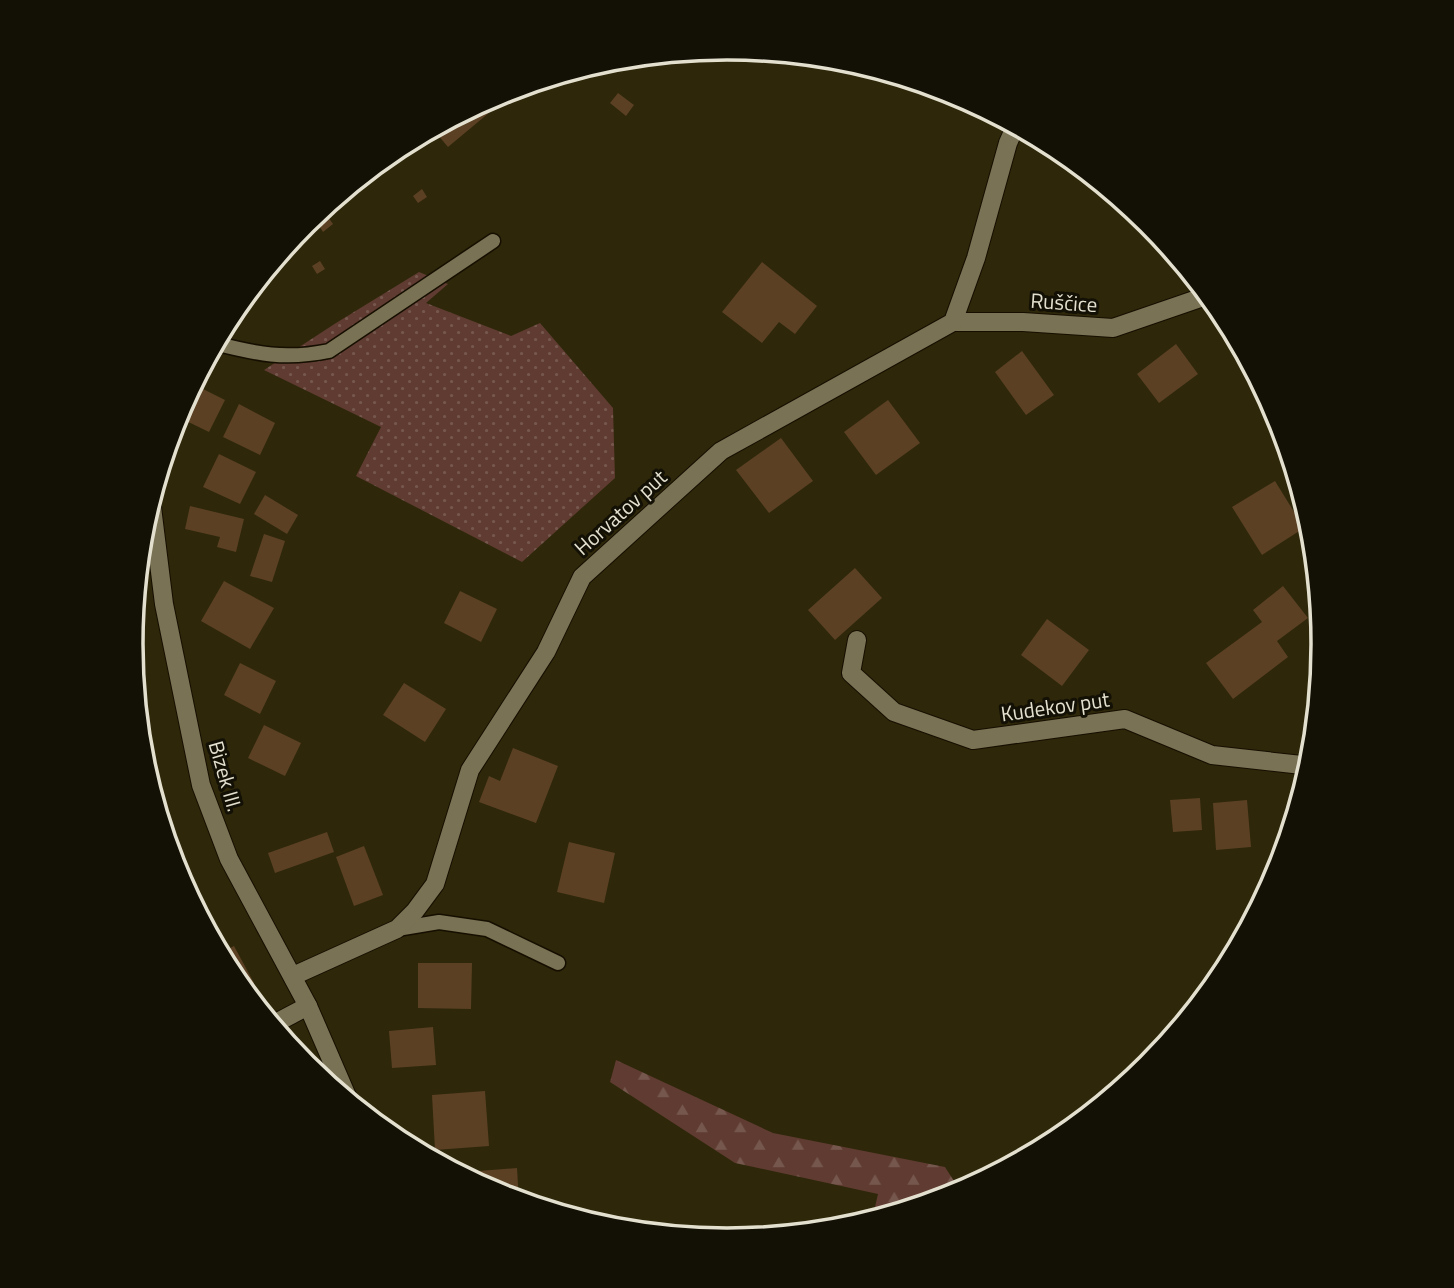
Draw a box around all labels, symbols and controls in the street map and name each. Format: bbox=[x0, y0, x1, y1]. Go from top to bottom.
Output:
street label: Ruščice bbox=[1029, 284, 1099, 320]
street label: Horvatov put bbox=[566, 461, 674, 563]
street label: Kudekov put bbox=[999, 682, 1112, 729]
street label: Bizek III. bbox=[201, 737, 251, 815]

